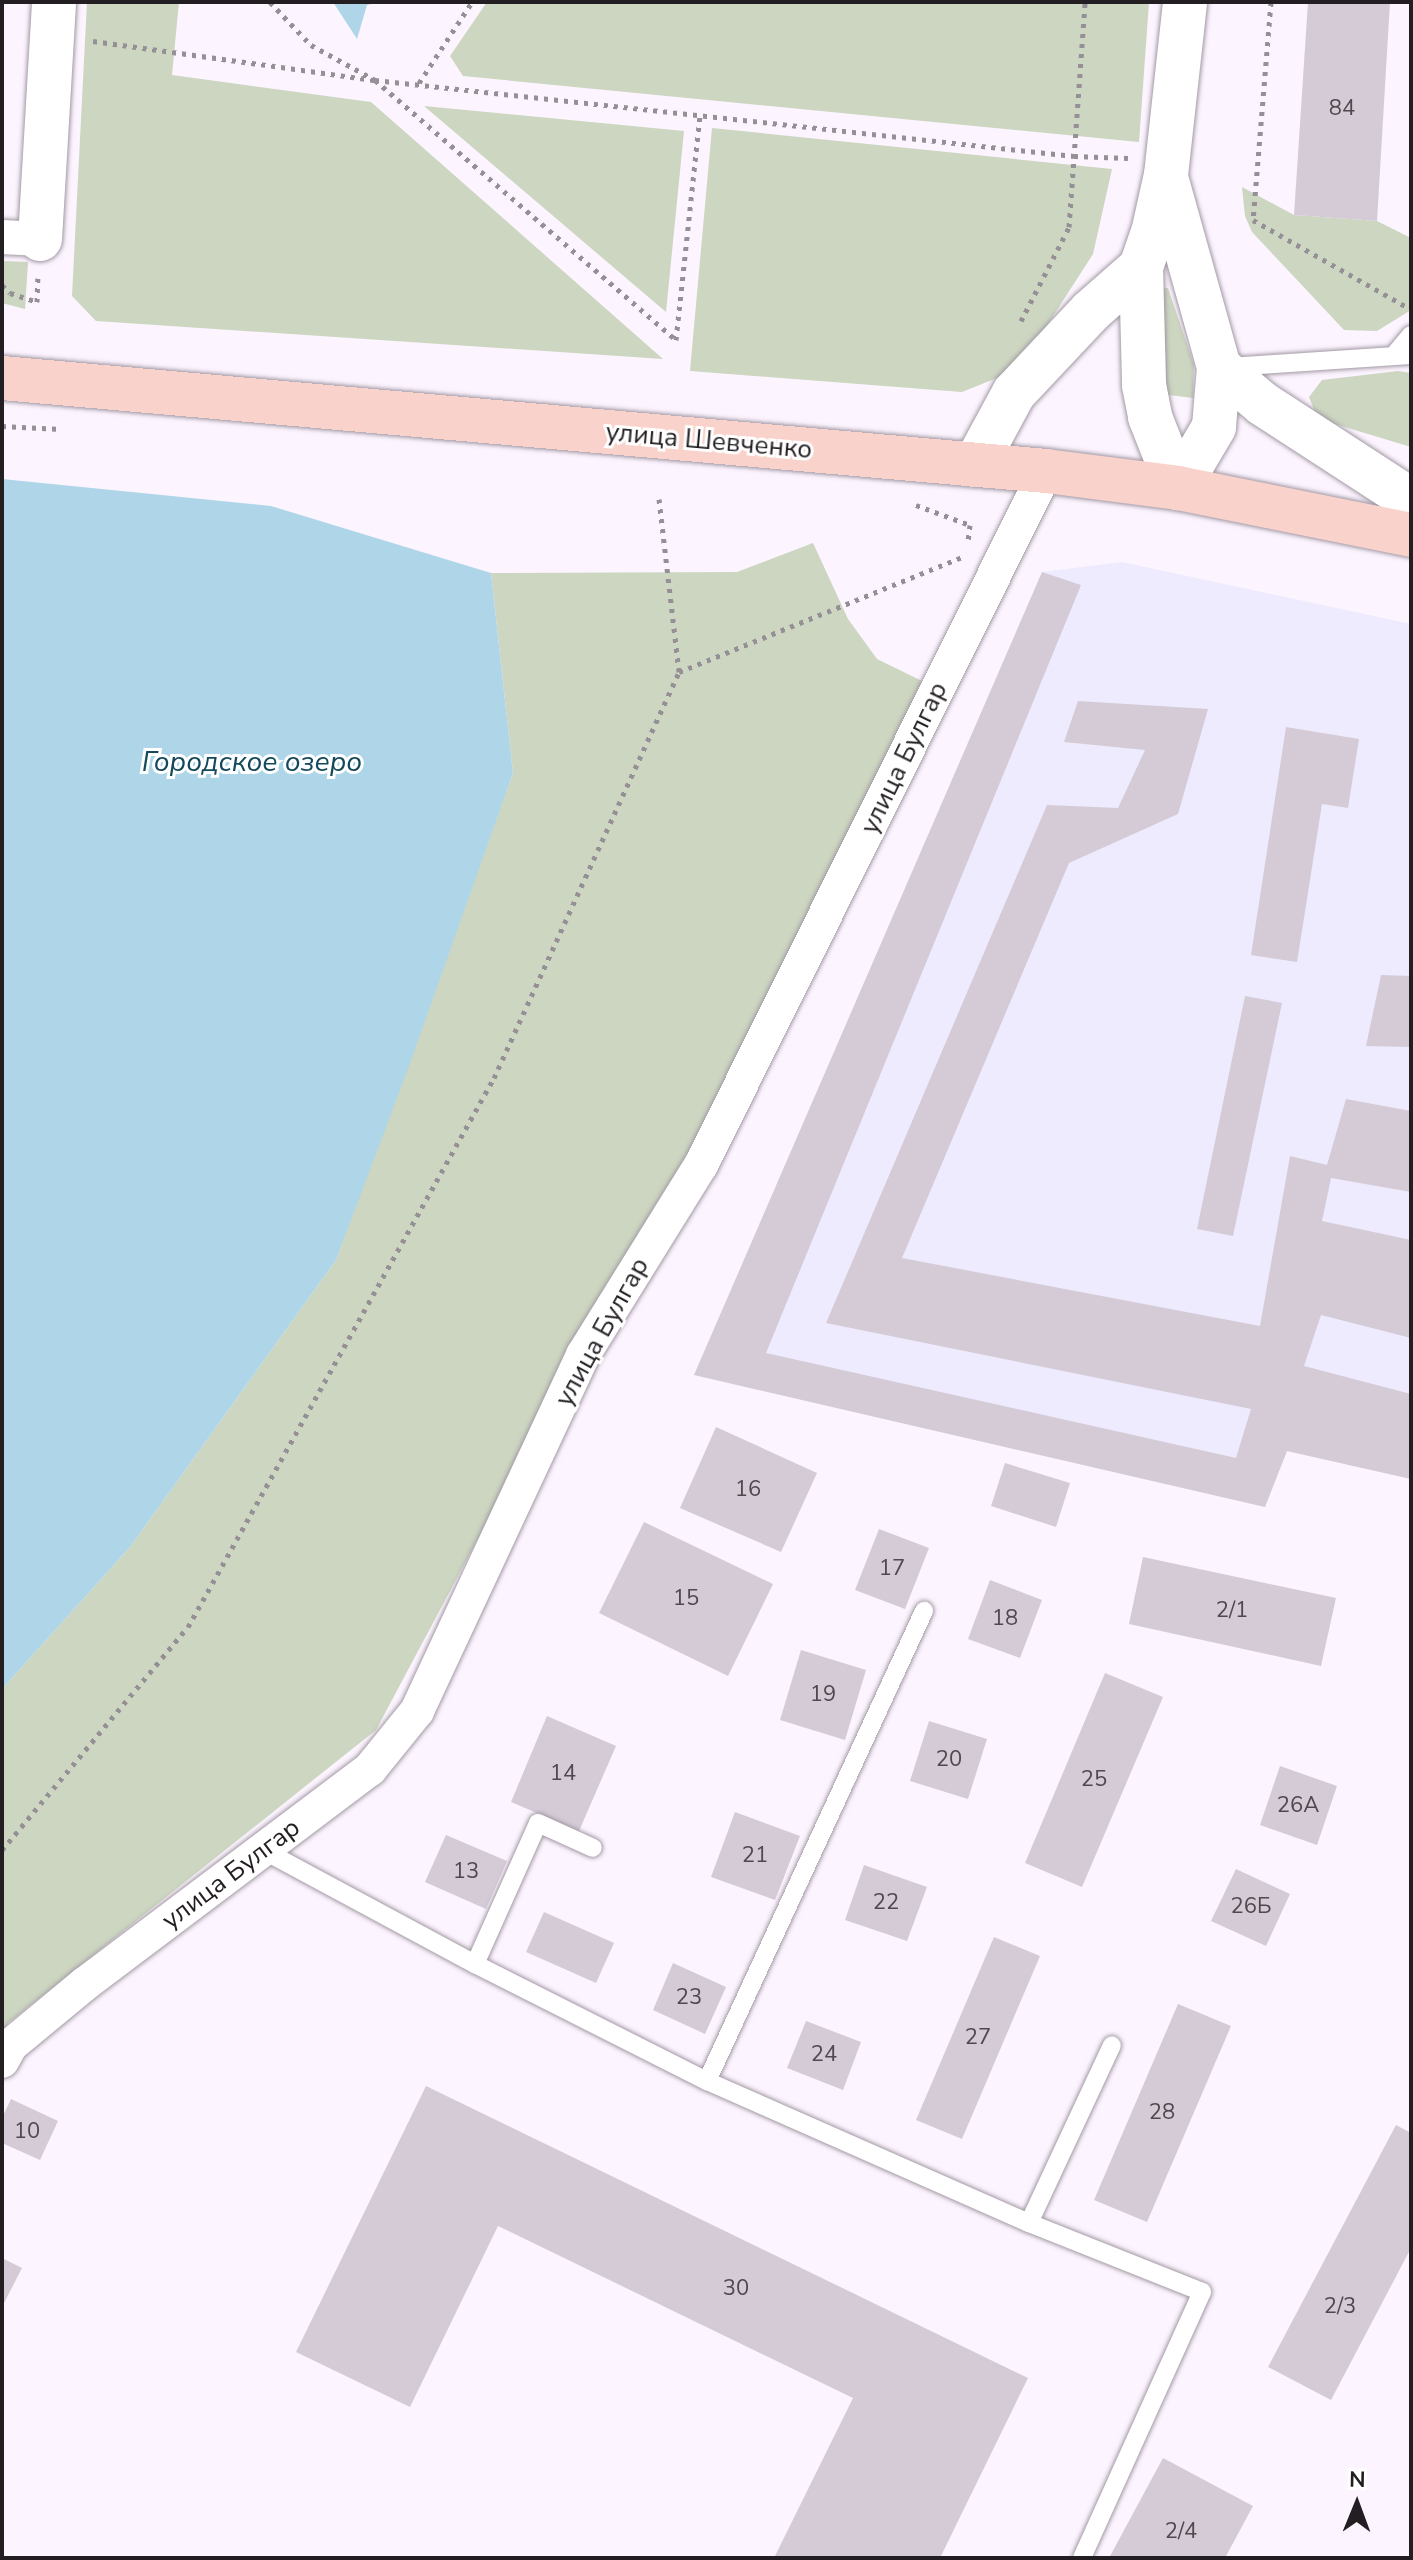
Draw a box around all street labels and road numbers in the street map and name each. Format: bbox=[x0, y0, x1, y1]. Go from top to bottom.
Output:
street label: улица Шевченко bbox=[605, 416, 813, 466]
street label: улица Булгар bbox=[854, 677, 954, 839]
street label: улица Булгар bbox=[548, 1252, 656, 1412]
street label: улица Булгар bbox=[156, 1812, 306, 1936]

